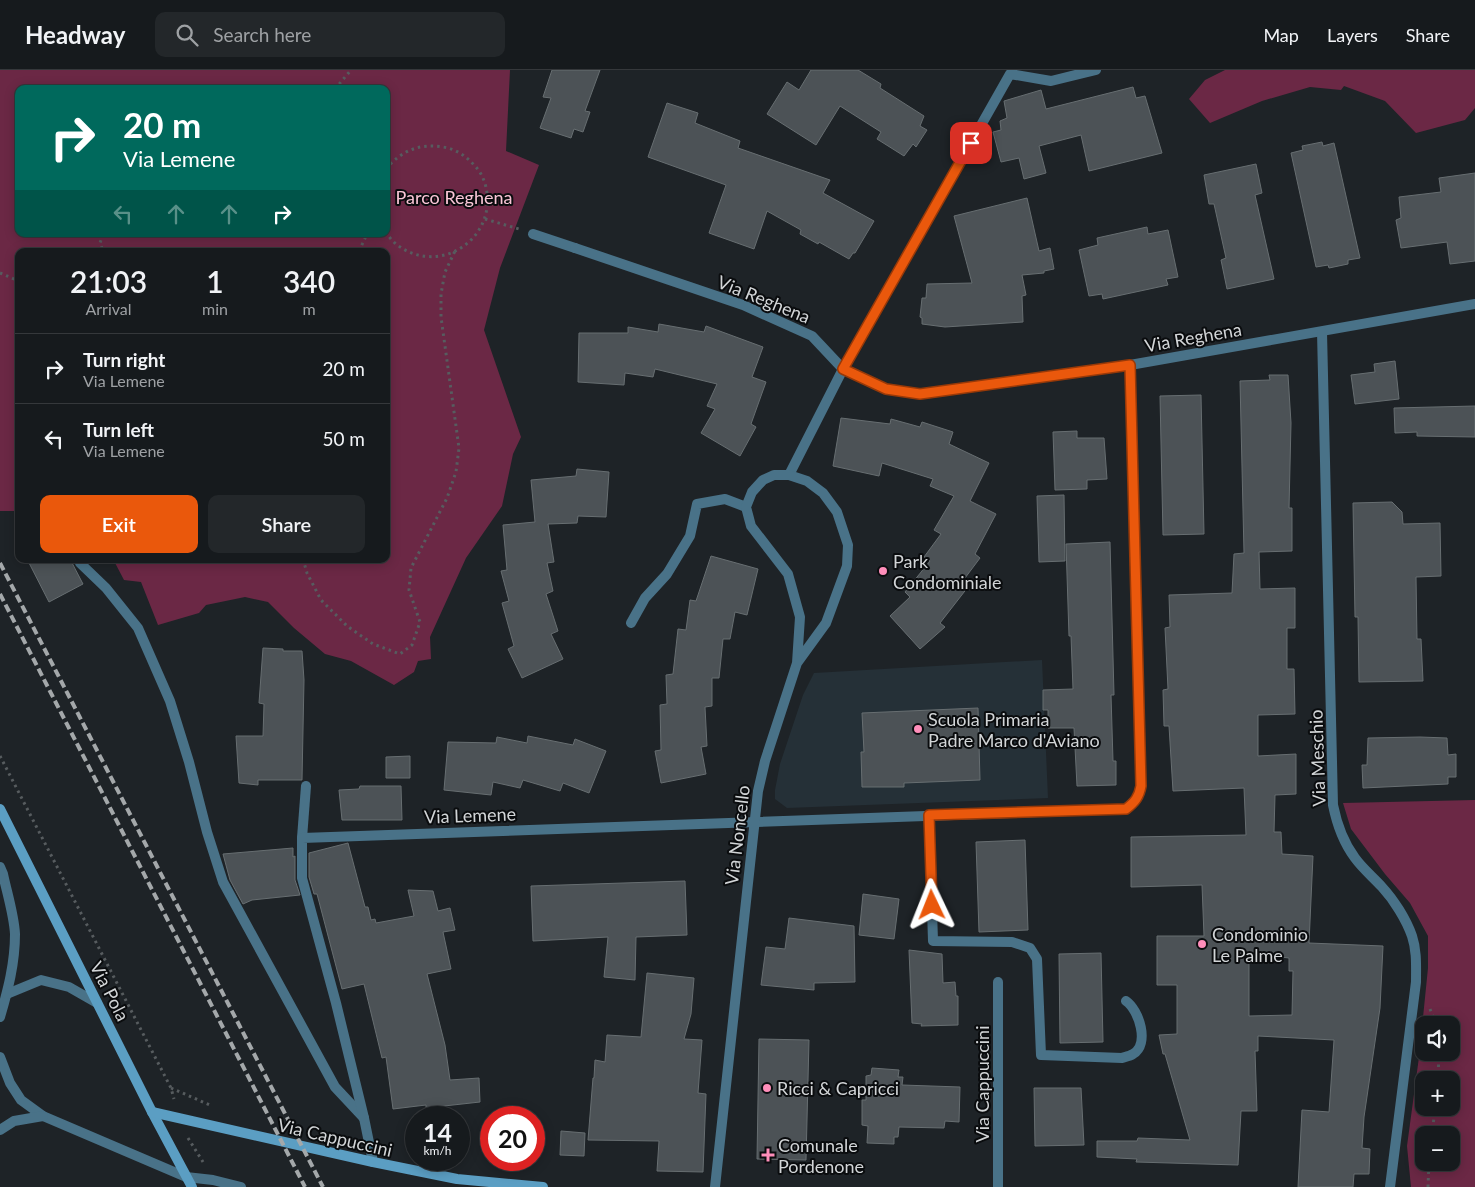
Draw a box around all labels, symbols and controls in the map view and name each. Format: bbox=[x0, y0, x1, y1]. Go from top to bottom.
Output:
search box bbox=[155, 12, 505, 57]
text: Headway bbox=[25, 20, 125, 49]
icon: search bbox=[173, 21, 201, 49]
text: Search here bbox=[213, 23, 311, 46]
text: Map bbox=[1263, 24, 1299, 46]
text: Layers bbox=[1327, 24, 1378, 46]
text: Share bbox=[1406, 24, 1450, 46]
text: 20 m bbox=[123, 103, 201, 145]
icon: right bbox=[40, 105, 105, 170]
pin bbox=[950, 122, 992, 164]
icon: arrive bbox=[957, 129, 985, 157]
text: Via Lemene bbox=[123, 145, 235, 172]
park label: Parco Reghena bbox=[396, 186, 513, 208]
icon: left bbox=[109, 200, 137, 228]
icon: ahead bbox=[162, 200, 190, 228]
icon: ahead bbox=[215, 200, 243, 228]
icon: right bbox=[268, 200, 296, 228]
text: 21:03 bbox=[70, 263, 147, 299]
text: 1 bbox=[206, 263, 224, 299]
text: 340 bbox=[283, 263, 335, 299]
street label: Via Reghena bbox=[714, 270, 814, 328]
text: Arrival bbox=[85, 299, 132, 318]
text: min bbox=[202, 299, 228, 318]
text: m bbox=[302, 299, 316, 318]
street label: Via Reghena bbox=[1143, 318, 1243, 356]
text: Turn right bbox=[83, 348, 165, 371]
icon: right bbox=[40, 355, 68, 383]
text: 20 m bbox=[322, 357, 365, 380]
text: Via Lemene bbox=[83, 371, 165, 390]
text: Turn left bbox=[83, 418, 154, 441]
icon: left bbox=[40, 425, 68, 453]
text: 50 m bbox=[322, 427, 365, 450]
text: Via Lemene bbox=[83, 441, 165, 460]
button: Exit bbox=[40, 495, 198, 553]
button: Share bbox=[208, 495, 365, 553]
place label: Park Condominiale bbox=[893, 550, 1002, 593]
marker: Park Condominiale bbox=[877, 565, 889, 577]
place label: Scuola Primaria Padre Marco d'Aviano bbox=[928, 708, 1100, 751]
street label: Via Meschio bbox=[1304, 709, 1330, 807]
marker: Scuola Primaria Padre Marco d'Aviano bbox=[912, 723, 924, 735]
street label: Via Noncello bbox=[720, 784, 754, 886]
street label: Via Lemene bbox=[424, 802, 516, 828]
position arrow bbox=[905, 878, 957, 930]
place label: Condominio Le Palme bbox=[1212, 923, 1308, 966]
marker: Condominio Le Palme bbox=[1196, 938, 1208, 950]
street label: Via Pola bbox=[86, 958, 134, 1024]
map controls bbox=[1415, 1016, 1460, 1171]
button: sound bbox=[1415, 1016, 1460, 1061]
street label: Via Cappuccini bbox=[971, 1026, 993, 1142]
button: + bbox=[1415, 1071, 1460, 1116]
place label: Ricci & Capricci bbox=[777, 1077, 899, 1099]
marker: Ricci & Capricci bbox=[761, 1082, 773, 1094]
speed limit sign: 20 bbox=[480, 1106, 545, 1171]
street label: Via Cappuccini bbox=[276, 1113, 394, 1161]
text: 14 bbox=[423, 1117, 452, 1147]
button: − bbox=[1415, 1126, 1460, 1171]
place label: Comunale Pordenone bbox=[778, 1134, 864, 1177]
text: km/h bbox=[423, 1143, 452, 1158]
marker: Comunale Pordenone bbox=[762, 1149, 774, 1161]

